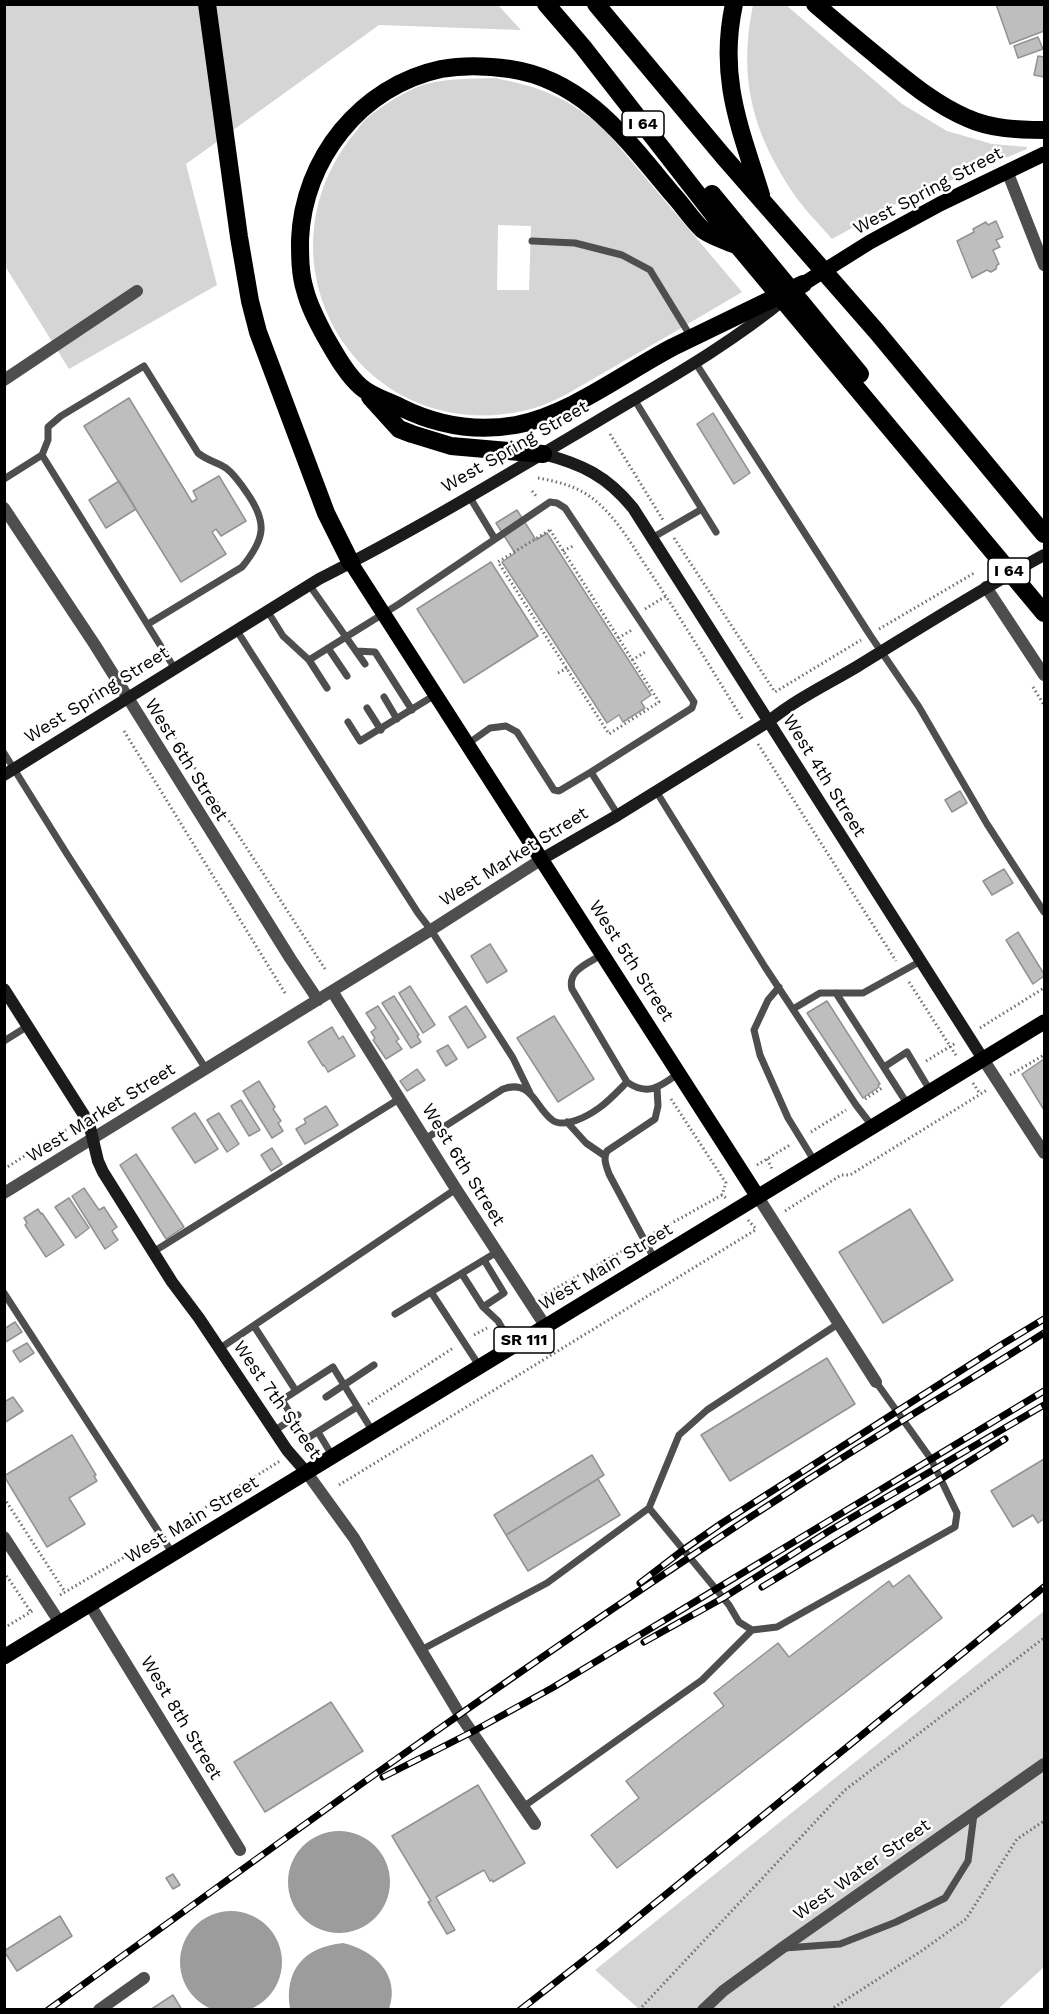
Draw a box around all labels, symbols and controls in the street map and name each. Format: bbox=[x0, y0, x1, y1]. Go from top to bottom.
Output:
road number: I 64 bbox=[622, 111, 664, 137]
street label: West Spring Street bbox=[850, 142, 1006, 240]
street label: West Spring Street bbox=[438, 396, 592, 498]
road number: I 64 bbox=[988, 558, 1030, 584]
street label: West Spring Street bbox=[21, 642, 173, 748]
street label: West 6th Street bbox=[140, 695, 232, 825]
street label: West 4th Street bbox=[778, 711, 870, 841]
street label: West Market Street bbox=[436, 803, 592, 911]
street label: West 5th Street bbox=[584, 897, 678, 1025]
street label: West Market Street bbox=[23, 1059, 179, 1167]
street label: West 6th Street bbox=[417, 1100, 509, 1230]
street label: West Main Street bbox=[535, 1219, 677, 1315]
road number: SR 111 bbox=[494, 1327, 554, 1353]
street label: West 7th Street bbox=[228, 1337, 326, 1463]
street label: West Main Street bbox=[121, 1472, 263, 1568]
street label: West 8th Street bbox=[136, 1652, 226, 1784]
street label: West Water Street bbox=[789, 1815, 935, 1925]

